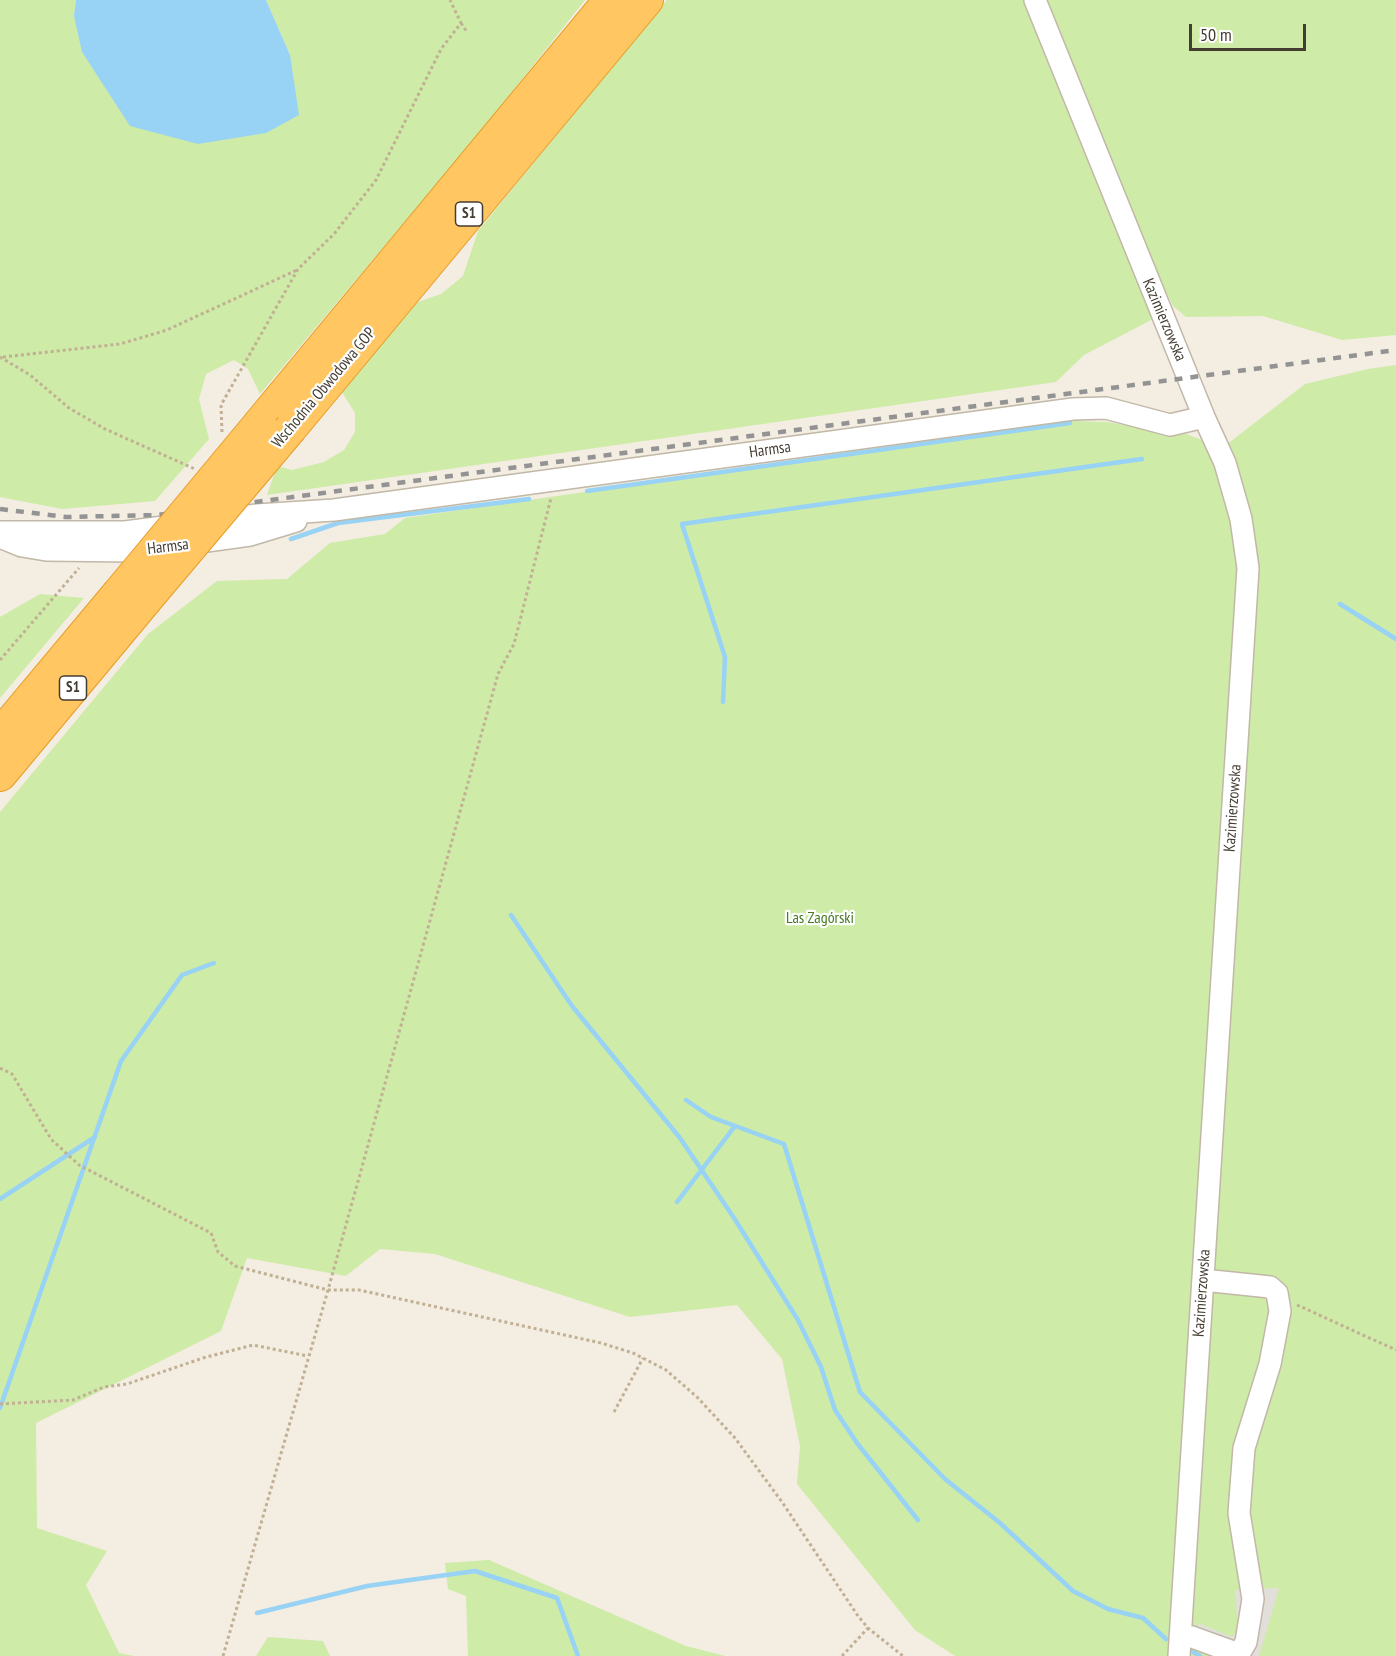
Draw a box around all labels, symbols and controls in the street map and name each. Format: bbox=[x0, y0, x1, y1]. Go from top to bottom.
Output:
scale bar bbox=[1192, 12, 1309, 50]
text: 50 m bbox=[1200, 23, 1232, 46]
road number: S1 bbox=[456, 202, 482, 226]
street label: Kazimierzowska bbox=[1138, 276, 1190, 364]
street label: Wschodnia Obwodowa GOP bbox=[268, 324, 380, 452]
street label: Harmsa bbox=[748, 438, 792, 462]
street label: Harmsa bbox=[146, 535, 190, 559]
road number: S1 bbox=[60, 676, 86, 700]
street label: Kazimierzowska bbox=[1220, 764, 1246, 852]
park label: Las Zagórski bbox=[786, 908, 854, 928]
street label: Kazimierzowska bbox=[1189, 1249, 1215, 1337]

